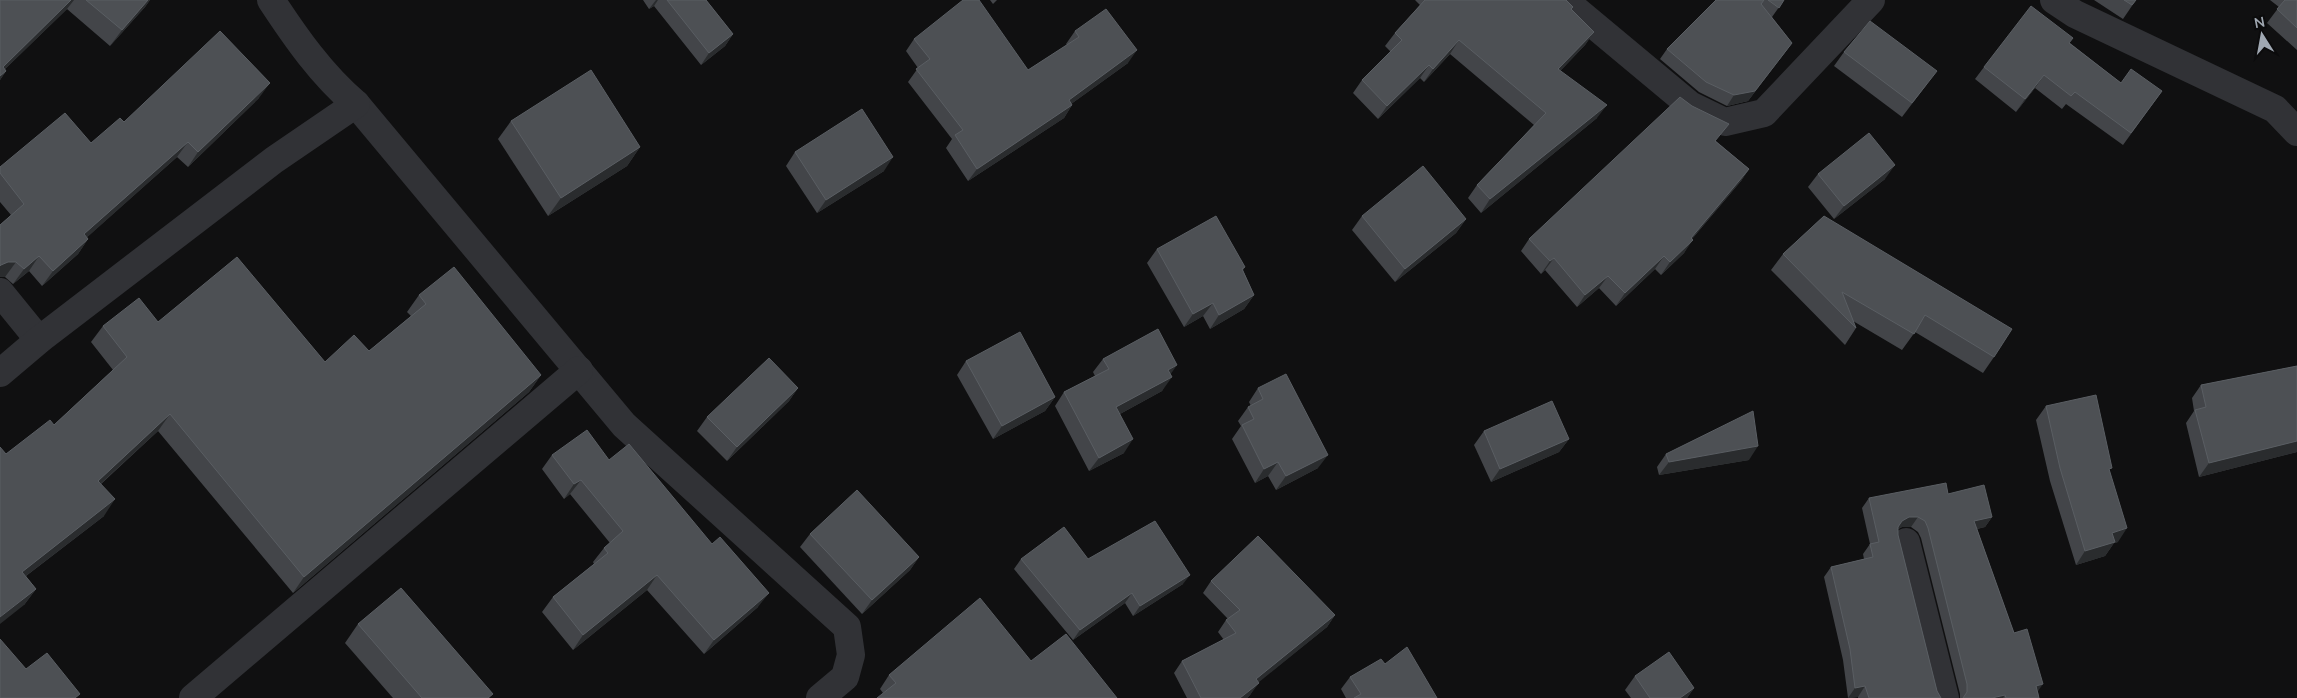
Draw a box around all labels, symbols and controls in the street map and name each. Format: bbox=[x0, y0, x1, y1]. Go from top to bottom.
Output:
north arrow bbox=[2237, 10, 2287, 60]
text: N bbox=[2253, 12, 2266, 32]

